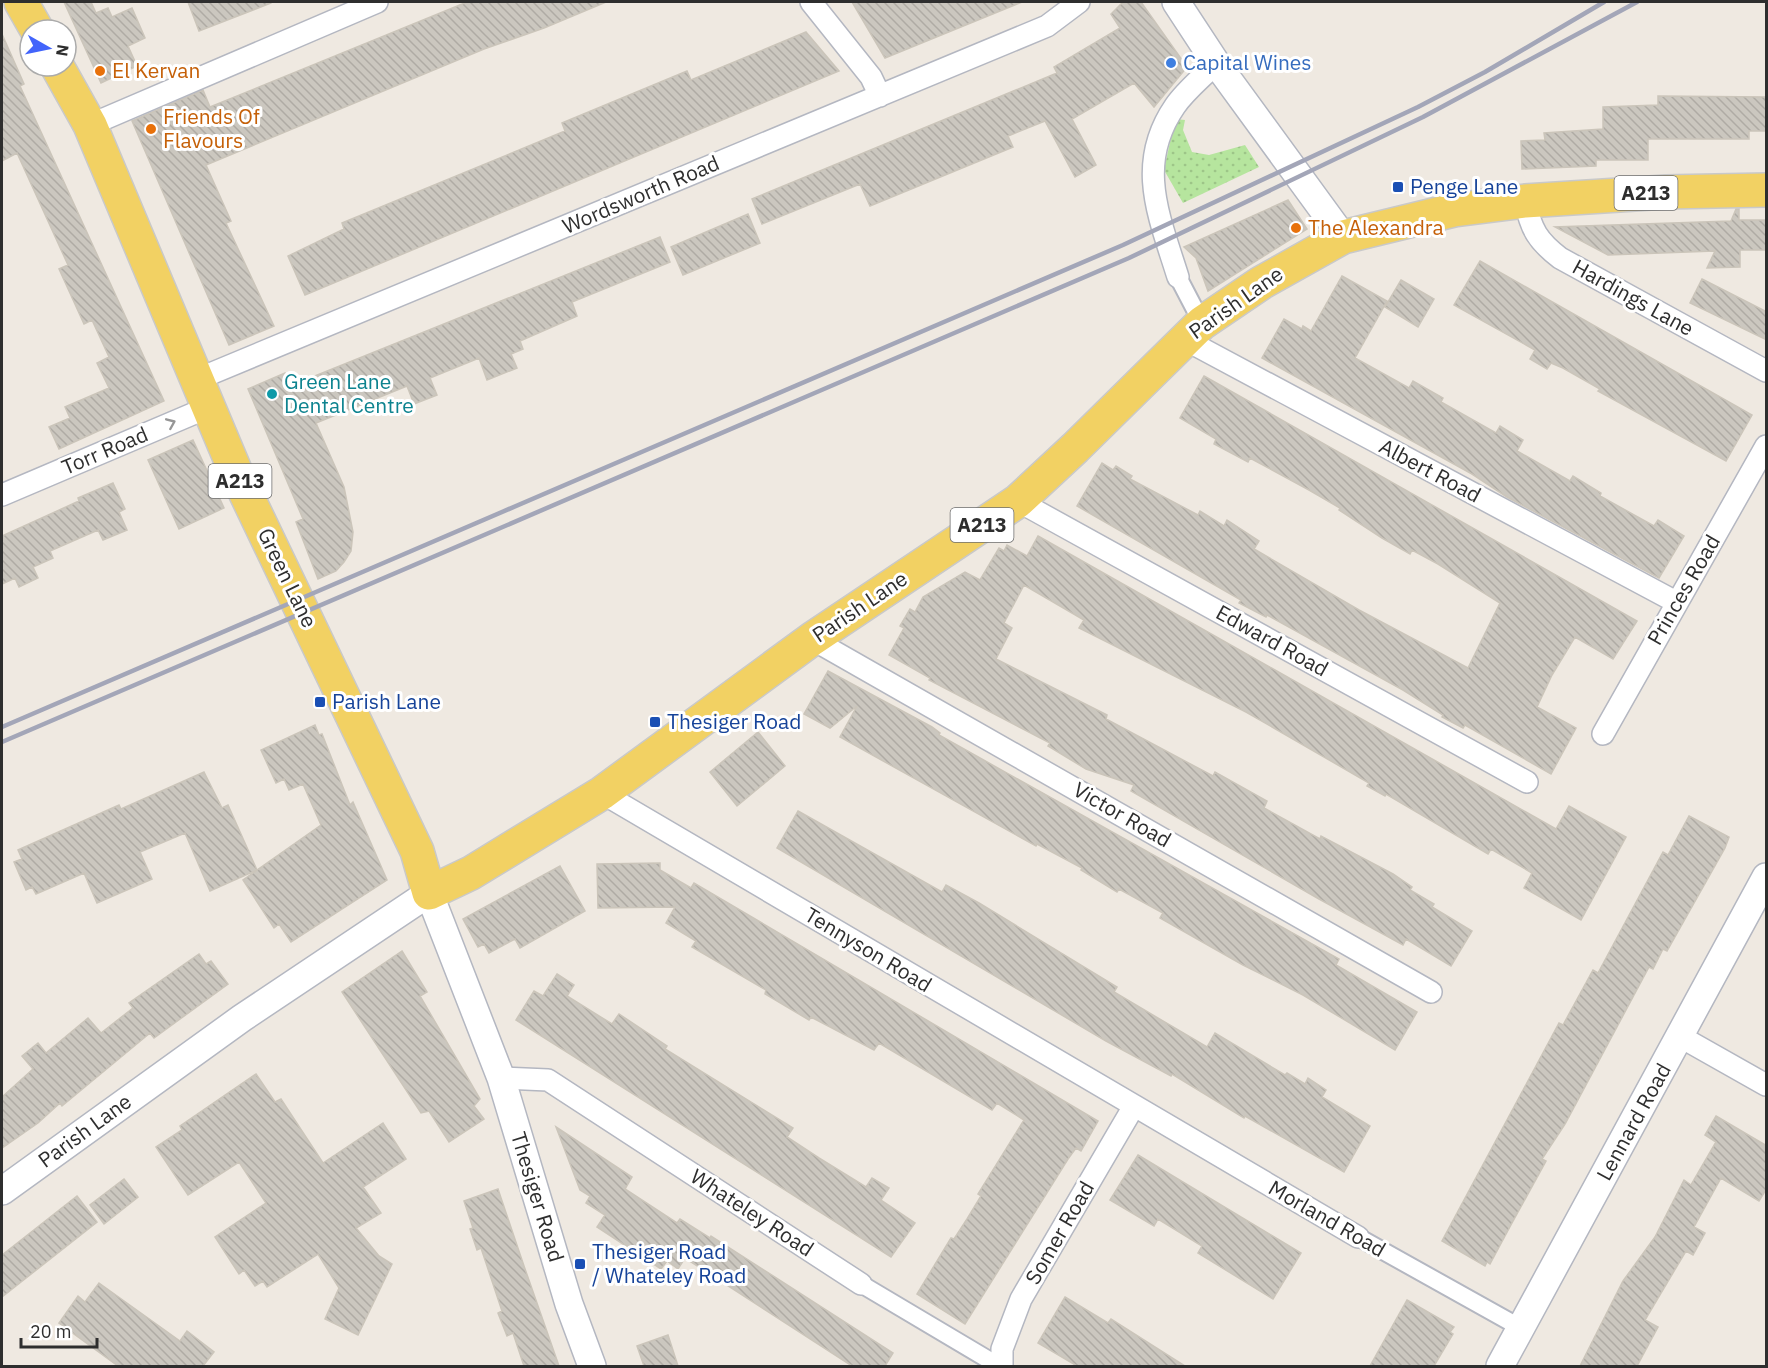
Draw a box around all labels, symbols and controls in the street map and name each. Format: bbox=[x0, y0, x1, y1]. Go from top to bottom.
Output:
north arrow bbox=[18, 18, 78, 78]
text: N bbox=[52, 43, 74, 58]
place label: Capital Wines bbox=[1183, 48, 1312, 76]
place label: El Kervan bbox=[112, 56, 200, 84]
marker: Capital Wines bbox=[1164, 56, 1178, 70]
marker: El Kervan bbox=[93, 64, 107, 78]
place label: Friends Of Flavours bbox=[163, 102, 260, 154]
marker: Friends Of Flavours bbox=[144, 122, 158, 136]
street label: Wordsworth Road bbox=[558, 148, 723, 240]
place label: Penge Lane bbox=[1410, 172, 1518, 200]
road number: A213 bbox=[1614, 176, 1678, 210]
marker: Penge Lane bbox=[1391, 180, 1405, 194]
place label: The Alexandra bbox=[1308, 213, 1444, 241]
marker: The Alexandra bbox=[1289, 221, 1303, 235]
street label: Hardings Lane bbox=[1568, 252, 1699, 342]
street label: Parish Lane bbox=[1183, 259, 1288, 345]
place label: Green Lane Dental Centre bbox=[284, 367, 414, 419]
marker: Green Lane Dental Centre bbox=[265, 387, 279, 401]
one-way arrow bbox=[165, 418, 176, 430]
street label: Torr Road bbox=[57, 419, 152, 481]
street label: Albert Road bbox=[1375, 432, 1486, 509]
road number: A213 bbox=[208, 464, 272, 498]
road number: A213 bbox=[950, 508, 1014, 542]
street label: Green Lane bbox=[252, 523, 324, 632]
street label: Princes Road bbox=[1640, 529, 1726, 650]
street label: Parish Lane bbox=[806, 564, 912, 648]
street label: Edward Road bbox=[1211, 598, 1334, 683]
place label: Parish Lane bbox=[332, 687, 441, 715]
marker: Parish Lane bbox=[313, 695, 327, 709]
place label: Thesiger Road bbox=[667, 707, 801, 735]
marker: Thesiger Road bbox=[648, 715, 662, 729]
street label: Victor Road bbox=[1068, 775, 1177, 853]
street label: Tennyson Road bbox=[800, 900, 937, 998]
street label: Lennard Road bbox=[1589, 1058, 1677, 1185]
street label: Parish Lane bbox=[32, 1087, 137, 1174]
street label: Thesiger Road bbox=[505, 1128, 571, 1265]
street label: Whateley Road bbox=[686, 1162, 820, 1262]
street label: Morland Road bbox=[1264, 1173, 1391, 1263]
street label: Somer Road bbox=[1018, 1176, 1100, 1289]
place label: Thesiger Road / Whateley Road bbox=[592, 1237, 747, 1289]
marker: Thesiger Road / Whateley Road bbox=[573, 1257, 587, 1271]
scale bar bbox=[21, 1311, 98, 1349]
text: 20 m bbox=[30, 1320, 72, 1343]

